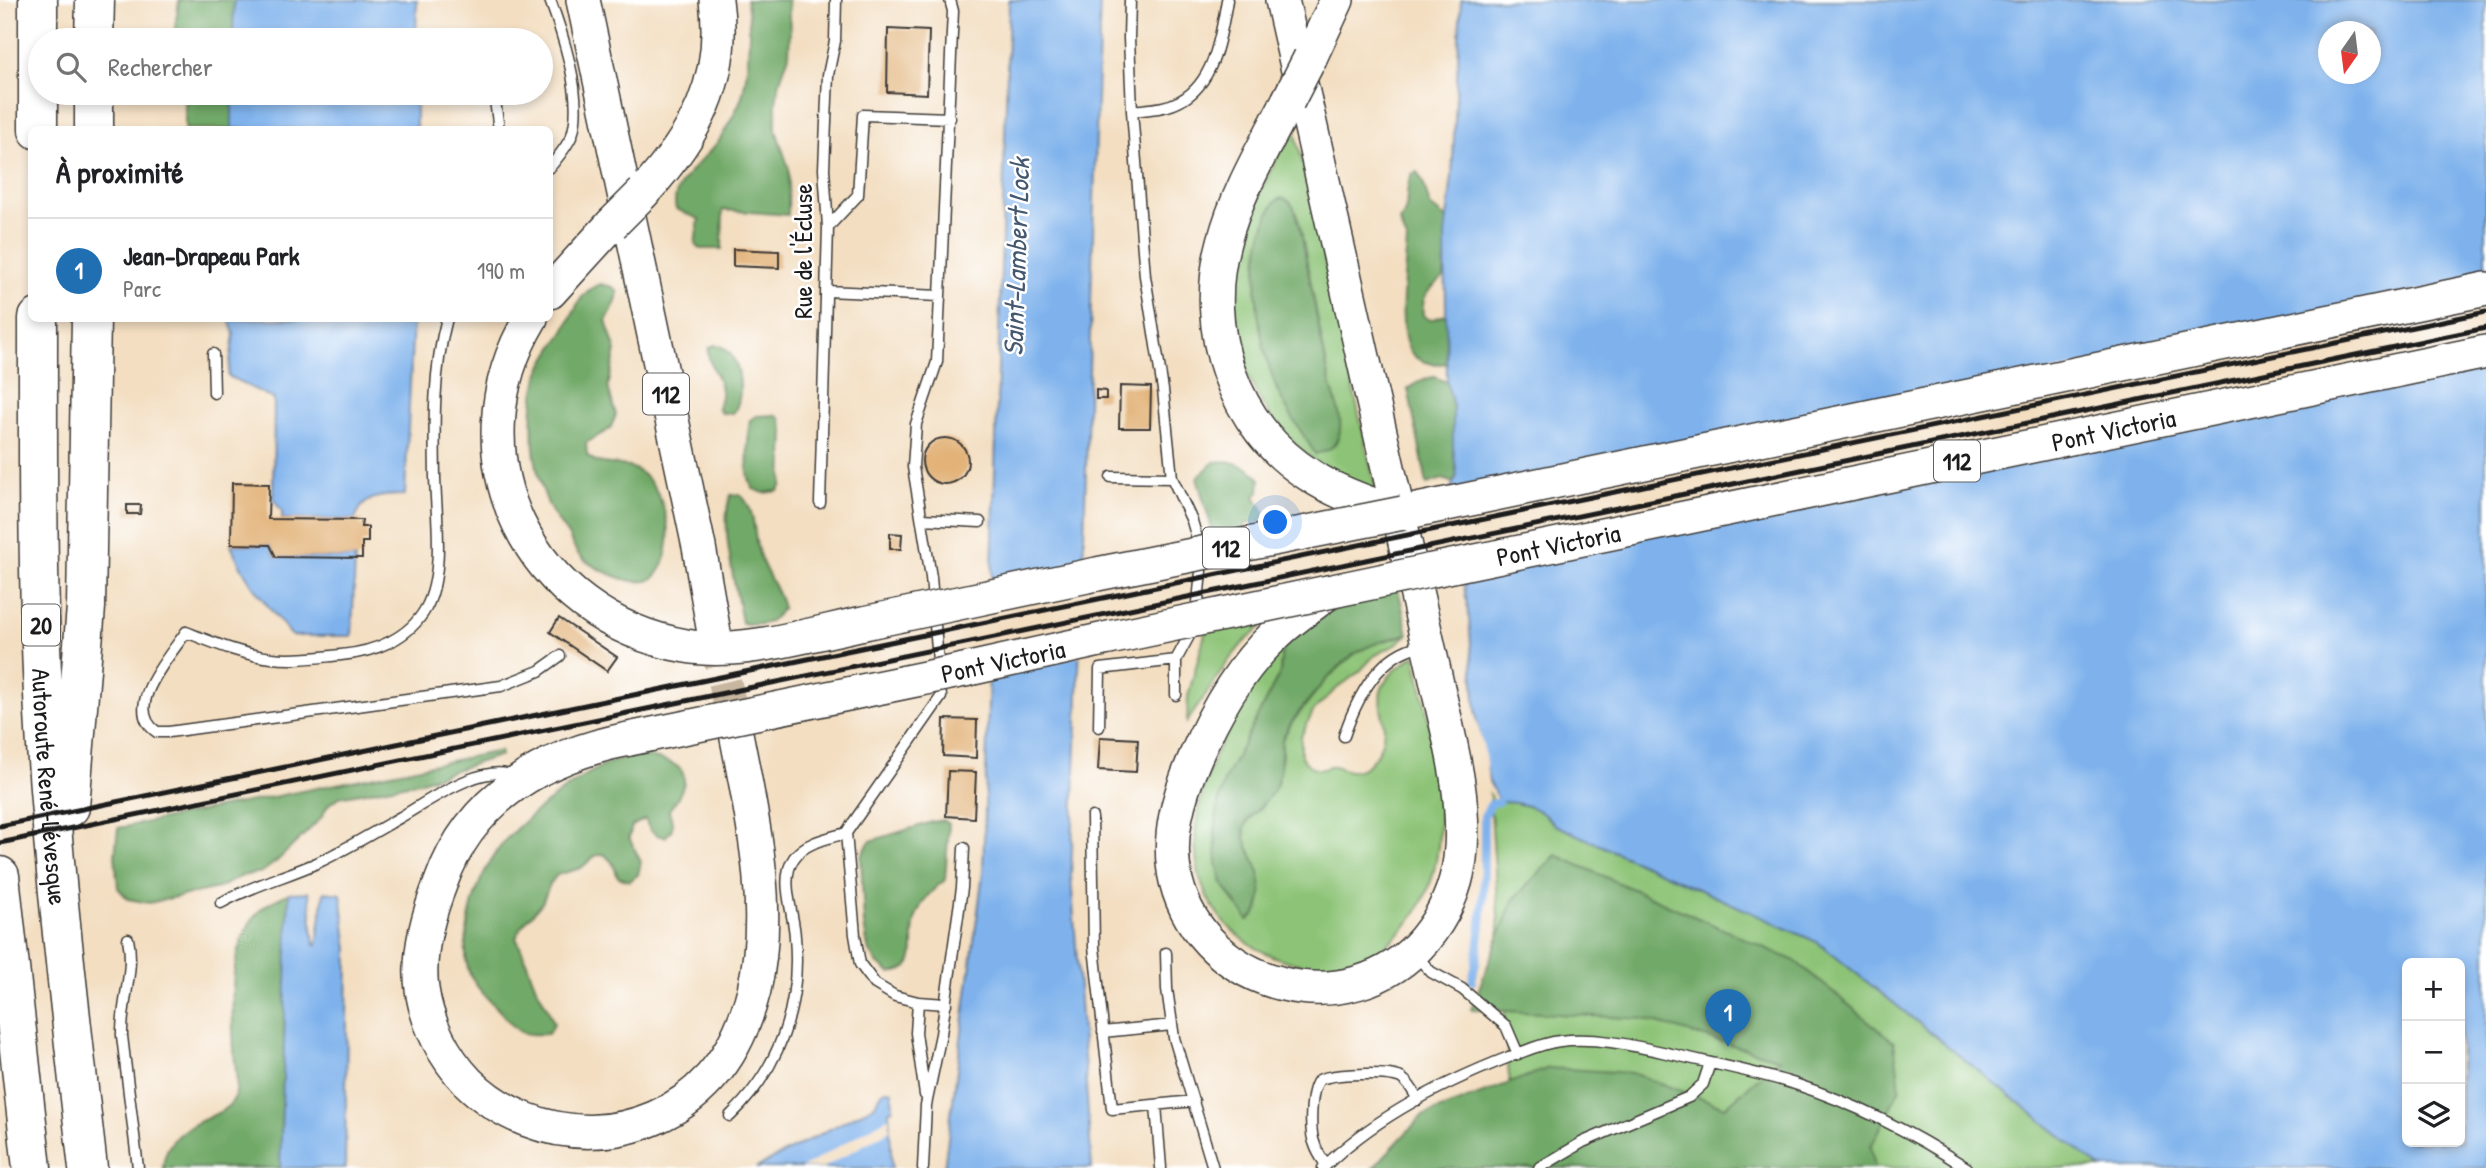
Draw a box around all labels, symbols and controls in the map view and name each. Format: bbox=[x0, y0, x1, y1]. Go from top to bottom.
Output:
north arrow bbox=[2318, 21, 2381, 84]
search box bbox=[28, 28, 553, 105]
icon: search bbox=[52, 48, 90, 86]
text: Rechercher bbox=[108, 49, 213, 84]
text: À proximité bbox=[56, 152, 184, 192]
water label: Saint-Lambert Lock bbox=[994, 155, 1039, 357]
street label: Rue de l'Écluse bbox=[785, 183, 820, 319]
text: Jean-Drapeau Park bbox=[123, 238, 300, 273]
text: 1 bbox=[75, 255, 83, 286]
text: 190 m bbox=[477, 255, 525, 286]
text: Parc bbox=[123, 273, 161, 304]
road number: 112 bbox=[643, 374, 689, 414]
street label: Pont Victoria bbox=[2048, 399, 2179, 459]
road number: 112 bbox=[1934, 440, 1980, 482]
your location bbox=[1258, 505, 1292, 539]
street label: Pont Victoria bbox=[1493, 514, 1623, 574]
road number: 112 bbox=[1203, 528, 1249, 568]
road number: 20 bbox=[22, 604, 60, 646]
street label: Pont Victoria bbox=[938, 631, 1068, 691]
street label: Autoroute René-Lévesque bbox=[24, 668, 77, 907]
map controls bbox=[2402, 958, 2465, 1147]
button: + bbox=[2402, 958, 2465, 1021]
pin: 1 bbox=[1705, 989, 1751, 1047]
button: − bbox=[2402, 1021, 2465, 1084]
button: layers bbox=[2402, 1084, 2465, 1147]

